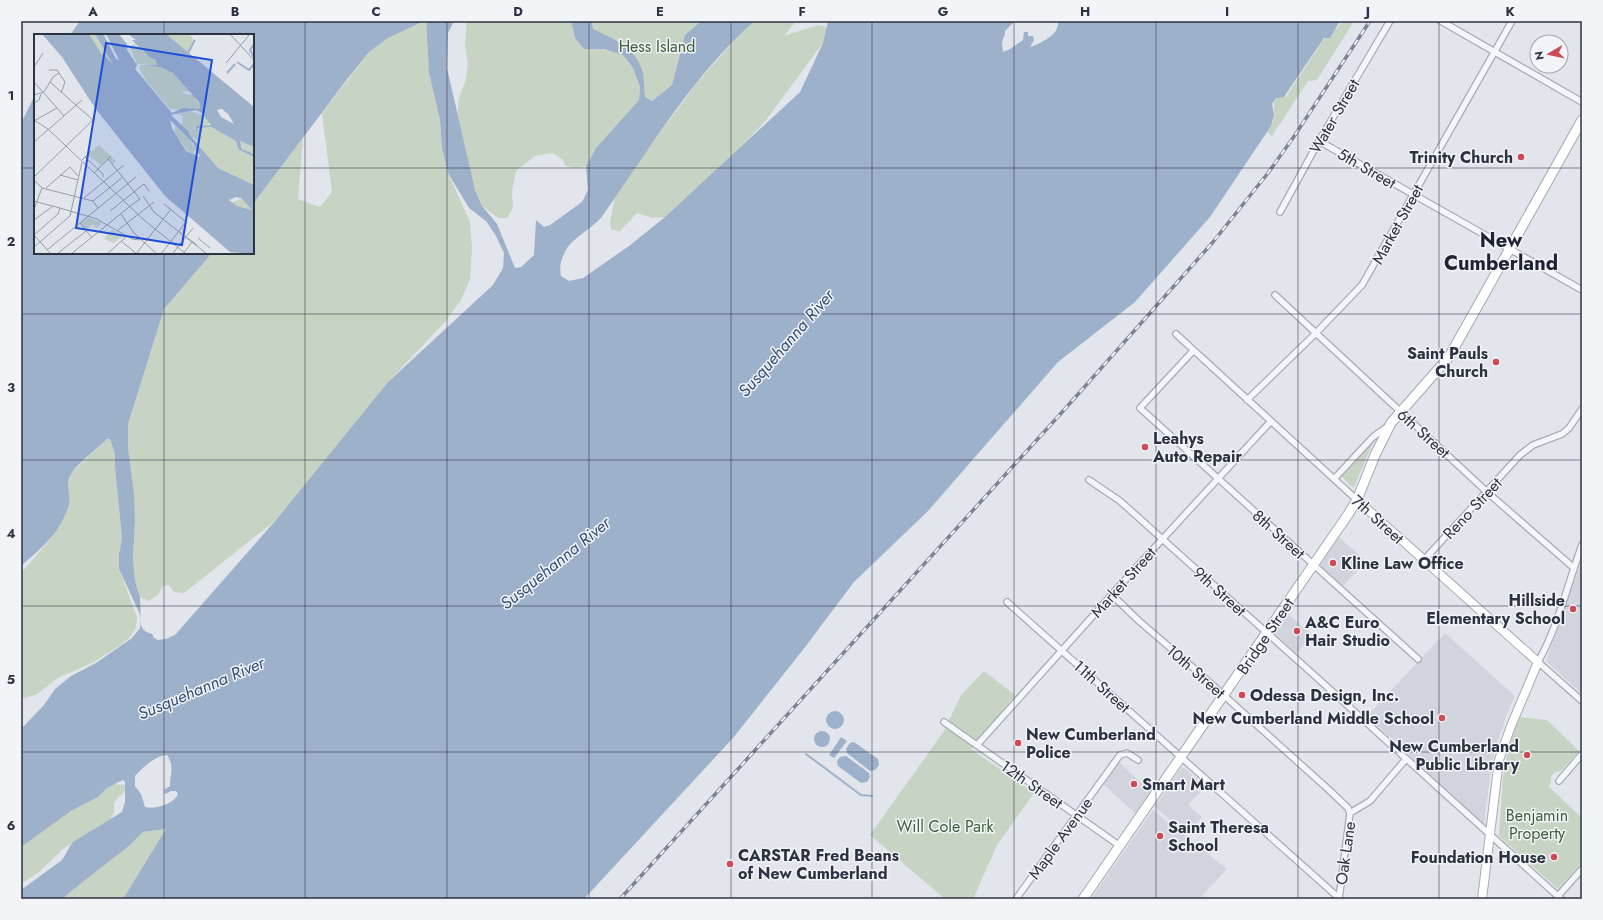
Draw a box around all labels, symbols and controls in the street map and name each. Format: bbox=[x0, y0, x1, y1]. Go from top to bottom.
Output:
text: A bbox=[87, 2, 98, 21]
text: B bbox=[231, 2, 240, 21]
text: C bbox=[371, 2, 381, 21]
text: D bbox=[513, 2, 523, 21]
text: E bbox=[656, 2, 664, 21]
text: F bbox=[798, 2, 806, 21]
text: G bbox=[938, 2, 949, 21]
text: H bbox=[1080, 2, 1090, 21]
text: I bbox=[1225, 2, 1229, 21]
text: J bbox=[1363, 2, 1370, 21]
text: K bbox=[1505, 2, 1515, 21]
inset map bbox=[34, 34, 254, 254]
north arrow bbox=[1529, 34, 1569, 74]
park label: Hess Island bbox=[619, 35, 695, 58]
text: N bbox=[1531, 50, 1548, 61]
street label: Water Street bbox=[1304, 75, 1365, 158]
text: 1 bbox=[8, 86, 14, 105]
street label: 5th Street bbox=[1333, 142, 1400, 195]
place label: Trinity Church bbox=[1410, 146, 1513, 169]
marker: Trinity Church bbox=[1516, 152, 1526, 162]
street label: Market Street bbox=[1366, 180, 1429, 268]
district label: New Cumberland bbox=[1444, 226, 1558, 278]
text: 2 bbox=[7, 232, 15, 251]
water label: Susquehanna River bbox=[733, 283, 840, 402]
place label: Saint Pauls Church bbox=[1407, 342, 1488, 383]
marker: Saint Pauls Church bbox=[1491, 357, 1501, 367]
text: 3 bbox=[7, 378, 15, 397]
street label: 6th Street bbox=[1392, 403, 1455, 464]
place label: Leahys Auto Repair bbox=[1152, 427, 1242, 468]
marker: Leahys Auto Repair bbox=[1140, 442, 1150, 452]
street label: Reno Street bbox=[1438, 472, 1507, 544]
street label: 7th Street bbox=[1346, 490, 1409, 549]
street label: 8th Street bbox=[1247, 504, 1310, 564]
water label: Susquehanna River bbox=[495, 510, 616, 615]
text: 4 bbox=[6, 524, 16, 543]
street label: Market Street bbox=[1085, 542, 1161, 623]
place label: Kline Law Office bbox=[1341, 552, 1464, 575]
marker: Kline Law Office bbox=[1328, 558, 1338, 568]
street label: 9th Street bbox=[1188, 561, 1251, 622]
place label: Hillside Elementary School bbox=[1426, 589, 1565, 630]
street label: Bridge Street bbox=[1231, 593, 1300, 679]
marker: Hillside Elementary School bbox=[1568, 604, 1578, 614]
place label: A&C Euro Hair Studio bbox=[1304, 611, 1390, 652]
marker: A&C Euro Hair Studio bbox=[1292, 626, 1302, 636]
street label: 10th Street bbox=[1161, 639, 1231, 704]
water label: Susquehanna River bbox=[134, 650, 269, 726]
street label: 11th Street bbox=[1068, 655, 1135, 718]
text: 5 bbox=[7, 670, 15, 689]
place label: Odessa Design, Inc. bbox=[1250, 684, 1399, 707]
marker: Odessa Design, Inc. bbox=[1237, 690, 1247, 700]
place label: New Cumberland Middle School bbox=[1193, 707, 1434, 730]
marker: New Cumberland Middle School bbox=[1437, 713, 1447, 723]
place label: New Cumberland Police bbox=[1026, 723, 1156, 764]
place label: New Cumberland Public Library bbox=[1389, 735, 1520, 776]
marker: New Cumberland Police bbox=[1013, 738, 1023, 748]
marker: New Cumberland Public Library bbox=[1522, 750, 1532, 760]
street label: 12th Street bbox=[996, 754, 1068, 814]
place label: Smart Mart bbox=[1142, 773, 1226, 796]
marker: Smart Mart bbox=[1129, 779, 1139, 789]
street label: Maple Avenue bbox=[1023, 793, 1098, 884]
park label: Benjamin Property bbox=[1506, 804, 1568, 845]
park label: Will Cole Park bbox=[896, 815, 995, 838]
text: 6 bbox=[7, 816, 16, 835]
place label: Saint Theresa School bbox=[1168, 816, 1269, 857]
street label: Oak Lane bbox=[1330, 820, 1361, 886]
marker: Saint Theresa School bbox=[1155, 831, 1165, 841]
place label: CARSTAR Fred Beans of New Cumberland bbox=[738, 844, 899, 885]
place label: Foundation House bbox=[1411, 846, 1546, 869]
marker: Foundation House bbox=[1549, 852, 1559, 862]
marker: CARSTAR Fred Beans of New Cumberland bbox=[725, 859, 735, 869]

